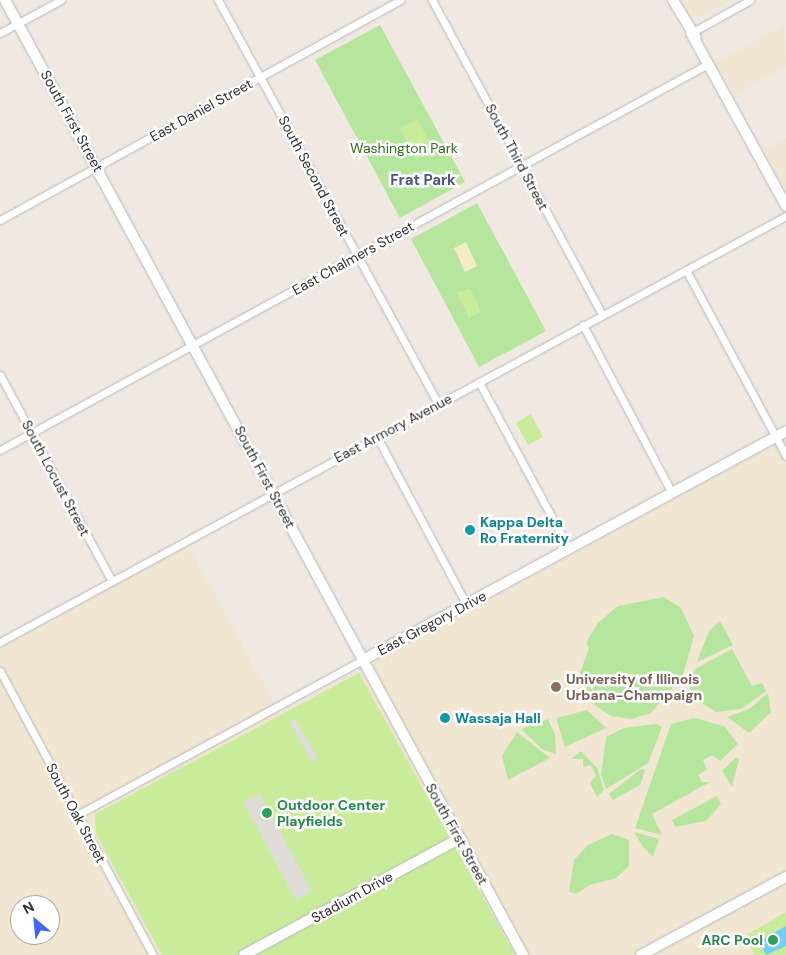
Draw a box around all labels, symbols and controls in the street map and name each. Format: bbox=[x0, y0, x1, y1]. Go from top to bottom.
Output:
street label: South First Street bbox=[37, 67, 107, 175]
street label: East Daniel Street bbox=[147, 75, 255, 145]
street label: South Third Street bbox=[482, 101, 552, 213]
street label: South Second Street bbox=[275, 113, 353, 239]
park label: Washington Park bbox=[350, 140, 458, 156]
district label: Frat Park bbox=[390, 172, 456, 190]
street label: East Chalmers Street bbox=[289, 218, 417, 298]
street label: East Armory Avenue bbox=[331, 390, 455, 466]
street label: South Locust Street bbox=[18, 417, 94, 539]
street label: South First Street bbox=[231, 423, 299, 531]
place label: Kappa Delta Ro Fraternity bbox=[480, 514, 569, 546]
marker: Kappa Delta Ro Fraternity bbox=[464, 524, 476, 536]
street label: East Gregory Drive bbox=[375, 587, 489, 659]
place label: University of Illinois Urbana-Champaign bbox=[566, 671, 702, 704]
marker: University of Illinois Urbana-Champaign bbox=[550, 681, 562, 693]
place label: Wassaja Hall bbox=[455, 710, 541, 726]
marker: Wassaja Hall bbox=[439, 712, 451, 724]
street label: South Oak Street bbox=[43, 760, 109, 866]
street label: South First Street bbox=[422, 780, 492, 888]
place label: Outdoor Center Playfields bbox=[277, 797, 385, 830]
marker: Outdoor Center Playfields bbox=[261, 807, 273, 819]
street label: Stadium Drive bbox=[308, 868, 396, 926]
north arrow bbox=[10, 895, 60, 945]
text: N bbox=[20, 897, 37, 918]
place label: ARC Pool bbox=[702, 932, 763, 948]
marker: ARC Pool bbox=[767, 934, 779, 946]

